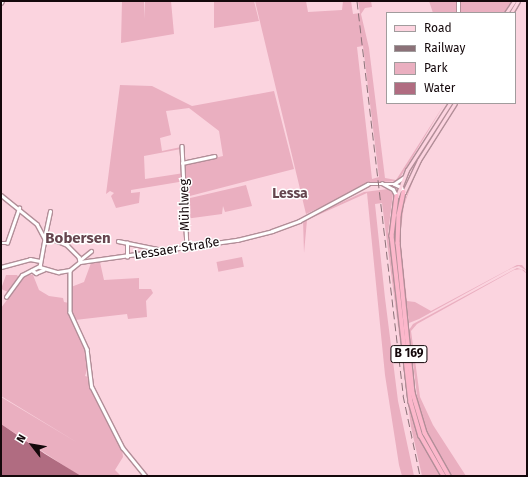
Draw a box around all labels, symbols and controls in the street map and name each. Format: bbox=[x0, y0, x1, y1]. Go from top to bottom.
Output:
legend bbox=[386, 12, 516, 104]
text: Road bbox=[424, 21, 452, 35]
text: Railway bbox=[424, 41, 465, 55]
text: Park bbox=[424, 61, 448, 75]
text: Water bbox=[424, 81, 455, 95]
street label: Mühlweg bbox=[177, 179, 193, 231]
district label: Lessa bbox=[272, 186, 308, 202]
district label: Bobersen bbox=[45, 230, 111, 248]
street label: Lessaer Straße bbox=[133, 235, 221, 263]
road number: B 169 bbox=[390, 344, 428, 364]
north arrow bbox=[12, 425, 52, 465]
text: N bbox=[14, 432, 29, 445]

